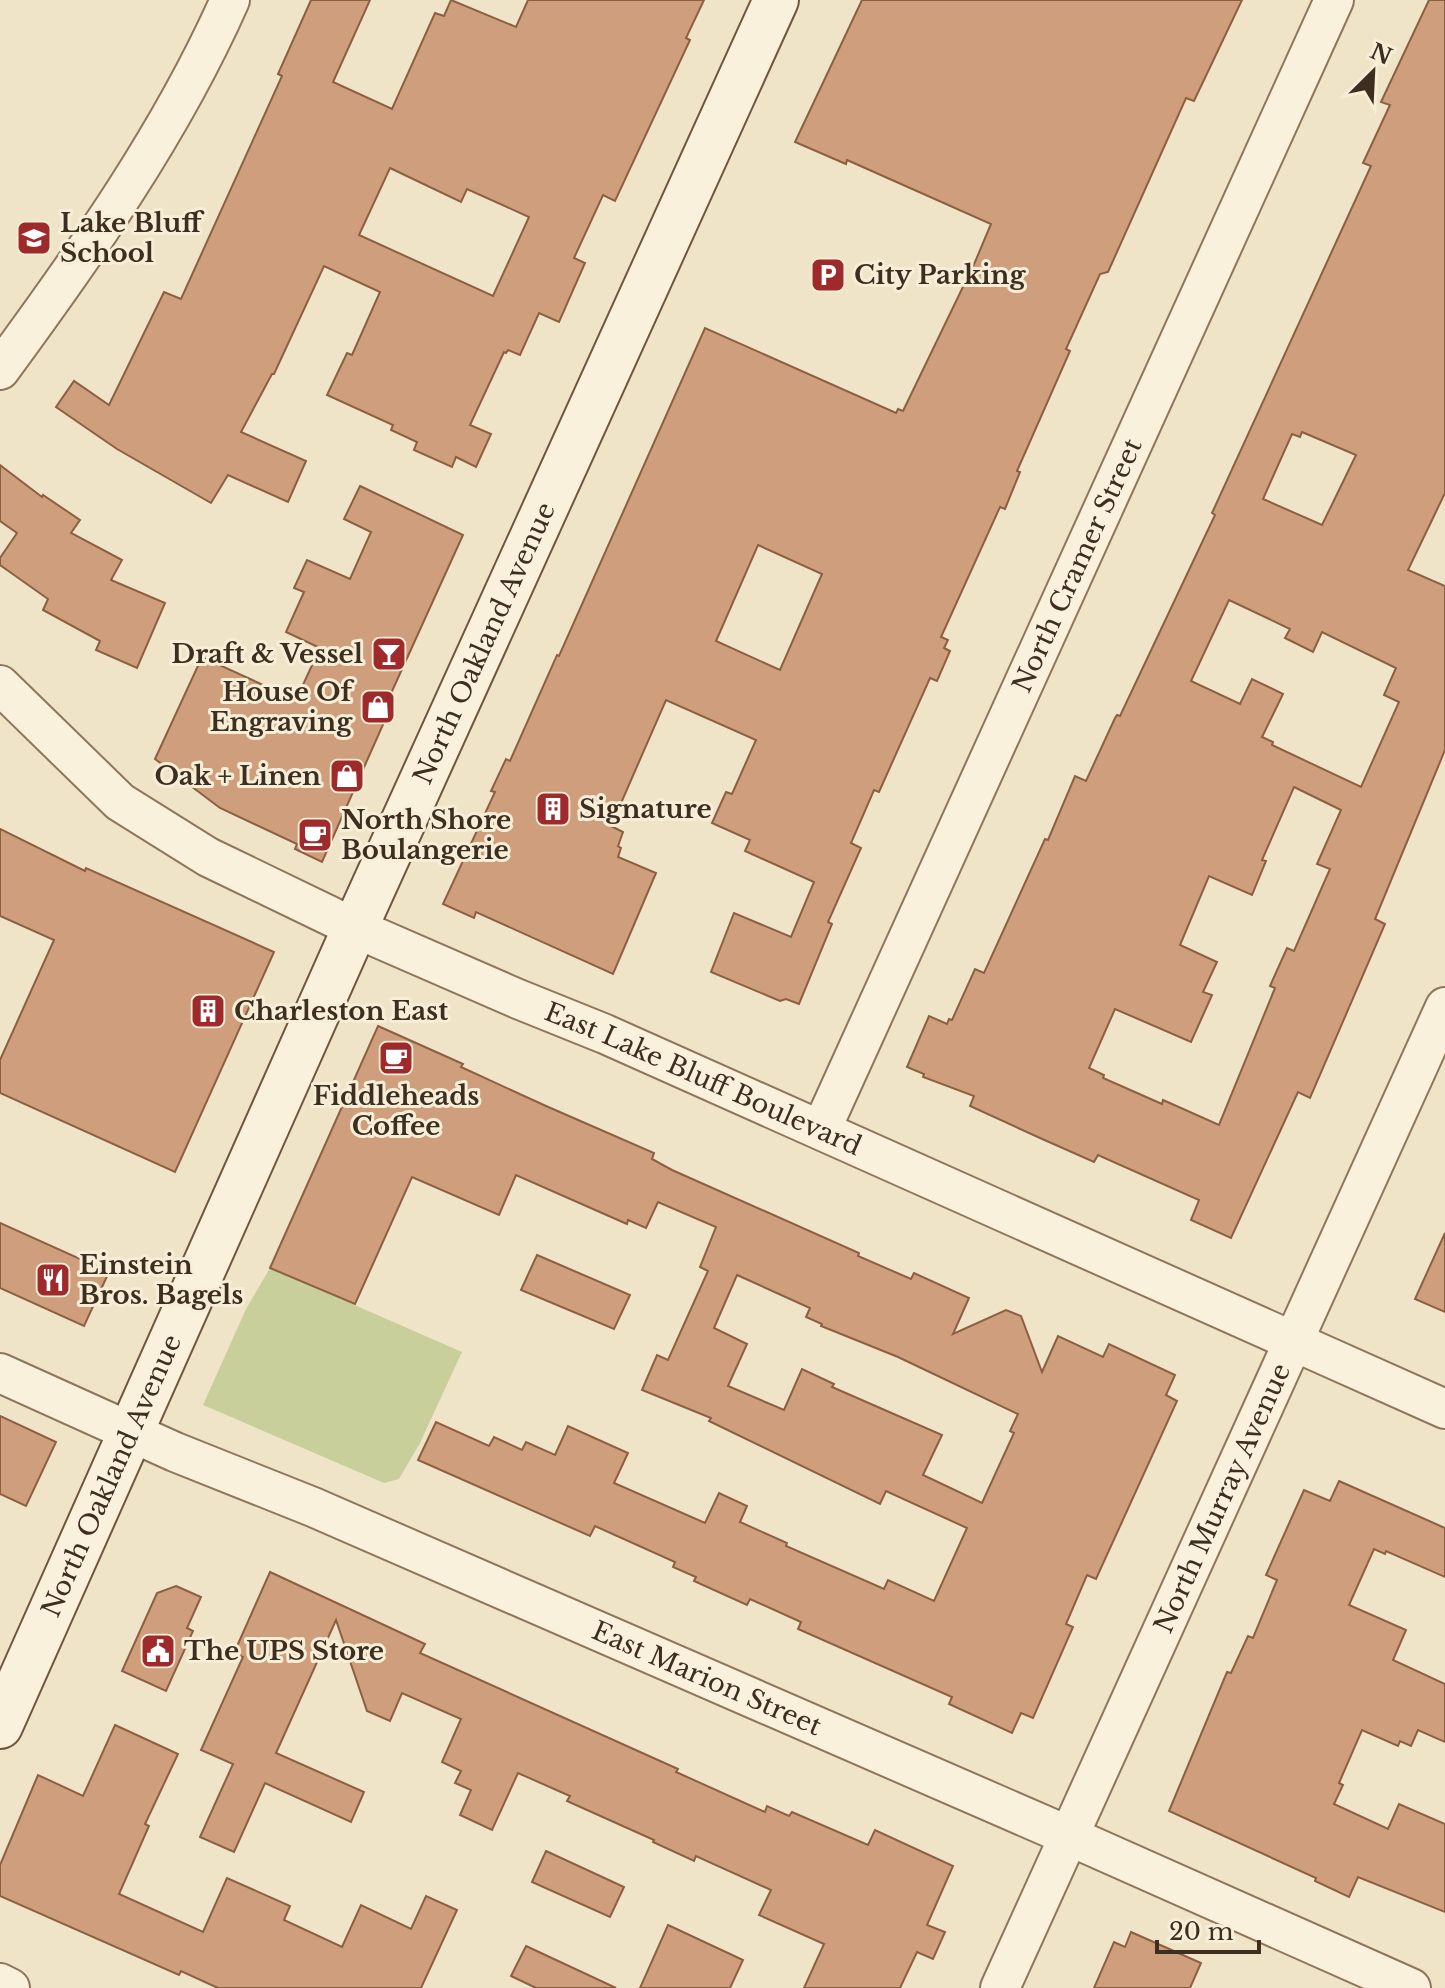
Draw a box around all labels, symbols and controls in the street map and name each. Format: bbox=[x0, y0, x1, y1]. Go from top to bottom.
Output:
north arrow bbox=[1333, 32, 1413, 112]
text: N bbox=[1366, 38, 1396, 71]
place label: Lake Bluff School bbox=[60, 207, 204, 269]
school or university icon: Lake Bluff School bbox=[15, 219, 53, 257]
parking icon: City Parking bbox=[809, 256, 847, 294]
place label: City Parking bbox=[854, 259, 1026, 291]
street label: North Cramer Street bbox=[1006, 433, 1149, 697]
street label: North Oakland Avenue bbox=[406, 497, 562, 789]
bar icon: Draft & Vessel bbox=[370, 635, 408, 673]
place label: Draft & Vessel bbox=[171, 638, 363, 670]
place label: House Of Engraving bbox=[210, 676, 354, 738]
shop icon: House Of Engraving bbox=[359, 688, 397, 726]
shop icon: Oak + Linen bbox=[328, 757, 366, 795]
place label: Oak + Linen bbox=[154, 760, 321, 792]
building icon: Signature bbox=[534, 790, 572, 828]
place label: Signature bbox=[579, 793, 712, 825]
place label: North Shore Boulangerie bbox=[341, 804, 511, 866]
cafe icon: North Shore Boulangerie bbox=[296, 816, 334, 854]
building icon: Charleston East bbox=[189, 992, 227, 1030]
place label: Charleston East bbox=[234, 995, 448, 1027]
street label: East Lake Bluff Boulevard bbox=[540, 995, 866, 1162]
cafe icon: Fiddleheads Coffee bbox=[377, 1039, 415, 1077]
place label: Fiddleheads Coffee bbox=[313, 1080, 479, 1142]
place label: Einstein Bros. Bagels bbox=[79, 1249, 243, 1311]
restaurant icon: Einstein Bros. Bagels bbox=[34, 1261, 72, 1299]
street label: North Oakland Avenue bbox=[35, 1329, 188, 1622]
street label: North Murray Avenue bbox=[1147, 1358, 1297, 1638]
street label: East Marion Street bbox=[587, 1614, 827, 1742]
public building icon: The UPS Store bbox=[139, 1632, 177, 1670]
place label: The UPS Store bbox=[184, 1635, 384, 1667]
scale bar bbox=[1157, 1904, 1259, 1954]
text: 20 m bbox=[1169, 1917, 1234, 1946]

